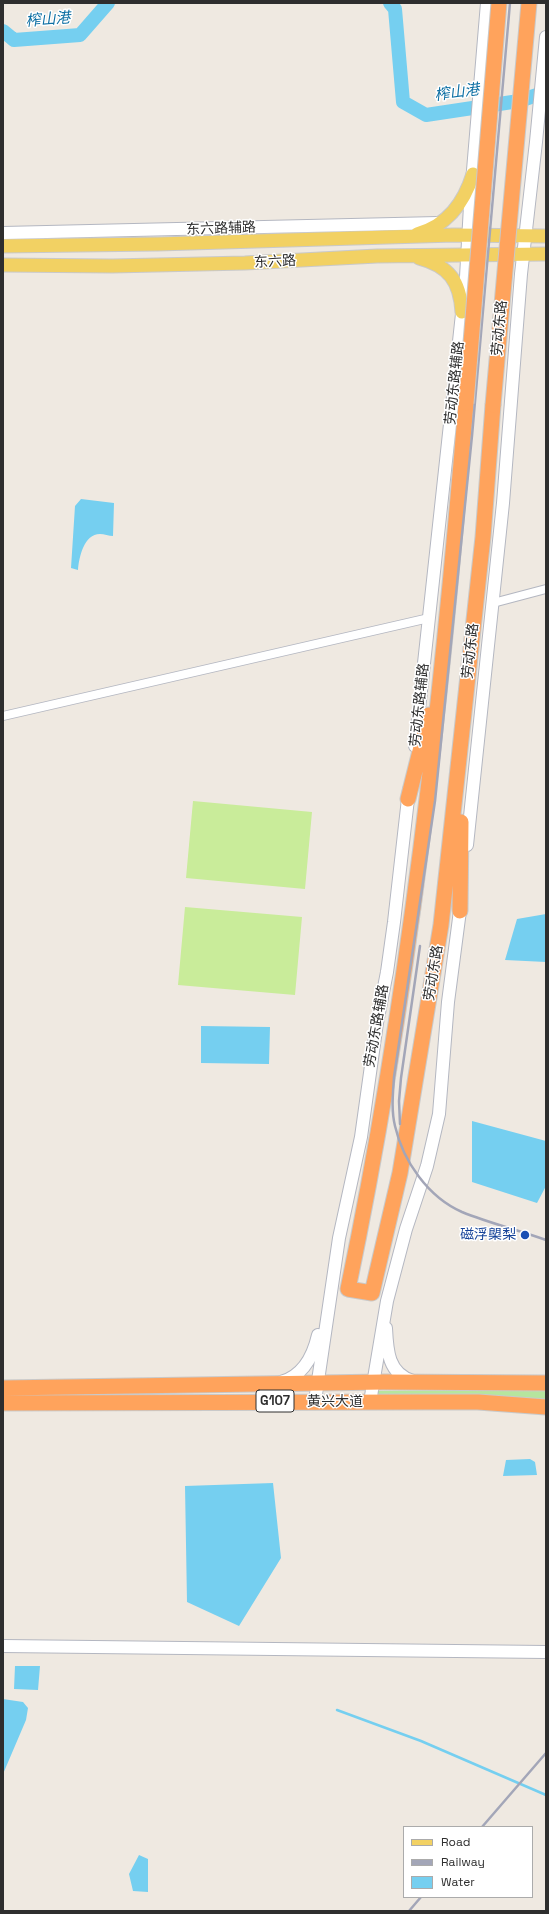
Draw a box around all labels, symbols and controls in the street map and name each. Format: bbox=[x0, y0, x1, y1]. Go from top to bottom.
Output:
water label: 榨山港 bbox=[25, 9, 71, 31]
water label: 榨山港 bbox=[433, 81, 481, 105]
street label: 东六路辅路 bbox=[186, 219, 256, 239]
street label: 东六路 bbox=[254, 253, 296, 271]
street label: 劳动东路 bbox=[489, 299, 511, 357]
street label: 劳动东路辅路 bbox=[442, 340, 468, 426]
street label: 劳动东路 bbox=[460, 622, 482, 680]
street label: 劳动东路辅路 bbox=[407, 662, 433, 748]
street label: 劳动东路 bbox=[421, 944, 447, 1002]
street label: 劳动东路辅路 bbox=[361, 983, 393, 1069]
place label: 磁浮㮾梨 bbox=[460, 1227, 516, 1243]
marker: 磁浮㮾梨 bbox=[519, 1229, 531, 1241]
road number: G107 bbox=[256, 1390, 294, 1412]
street label: 黄兴大道 bbox=[307, 1394, 363, 1410]
legend bbox=[403, 1826, 533, 1898]
text: Road bbox=[441, 1834, 470, 1850]
text: Railway bbox=[441, 1854, 485, 1870]
text: Water bbox=[441, 1874, 475, 1890]

